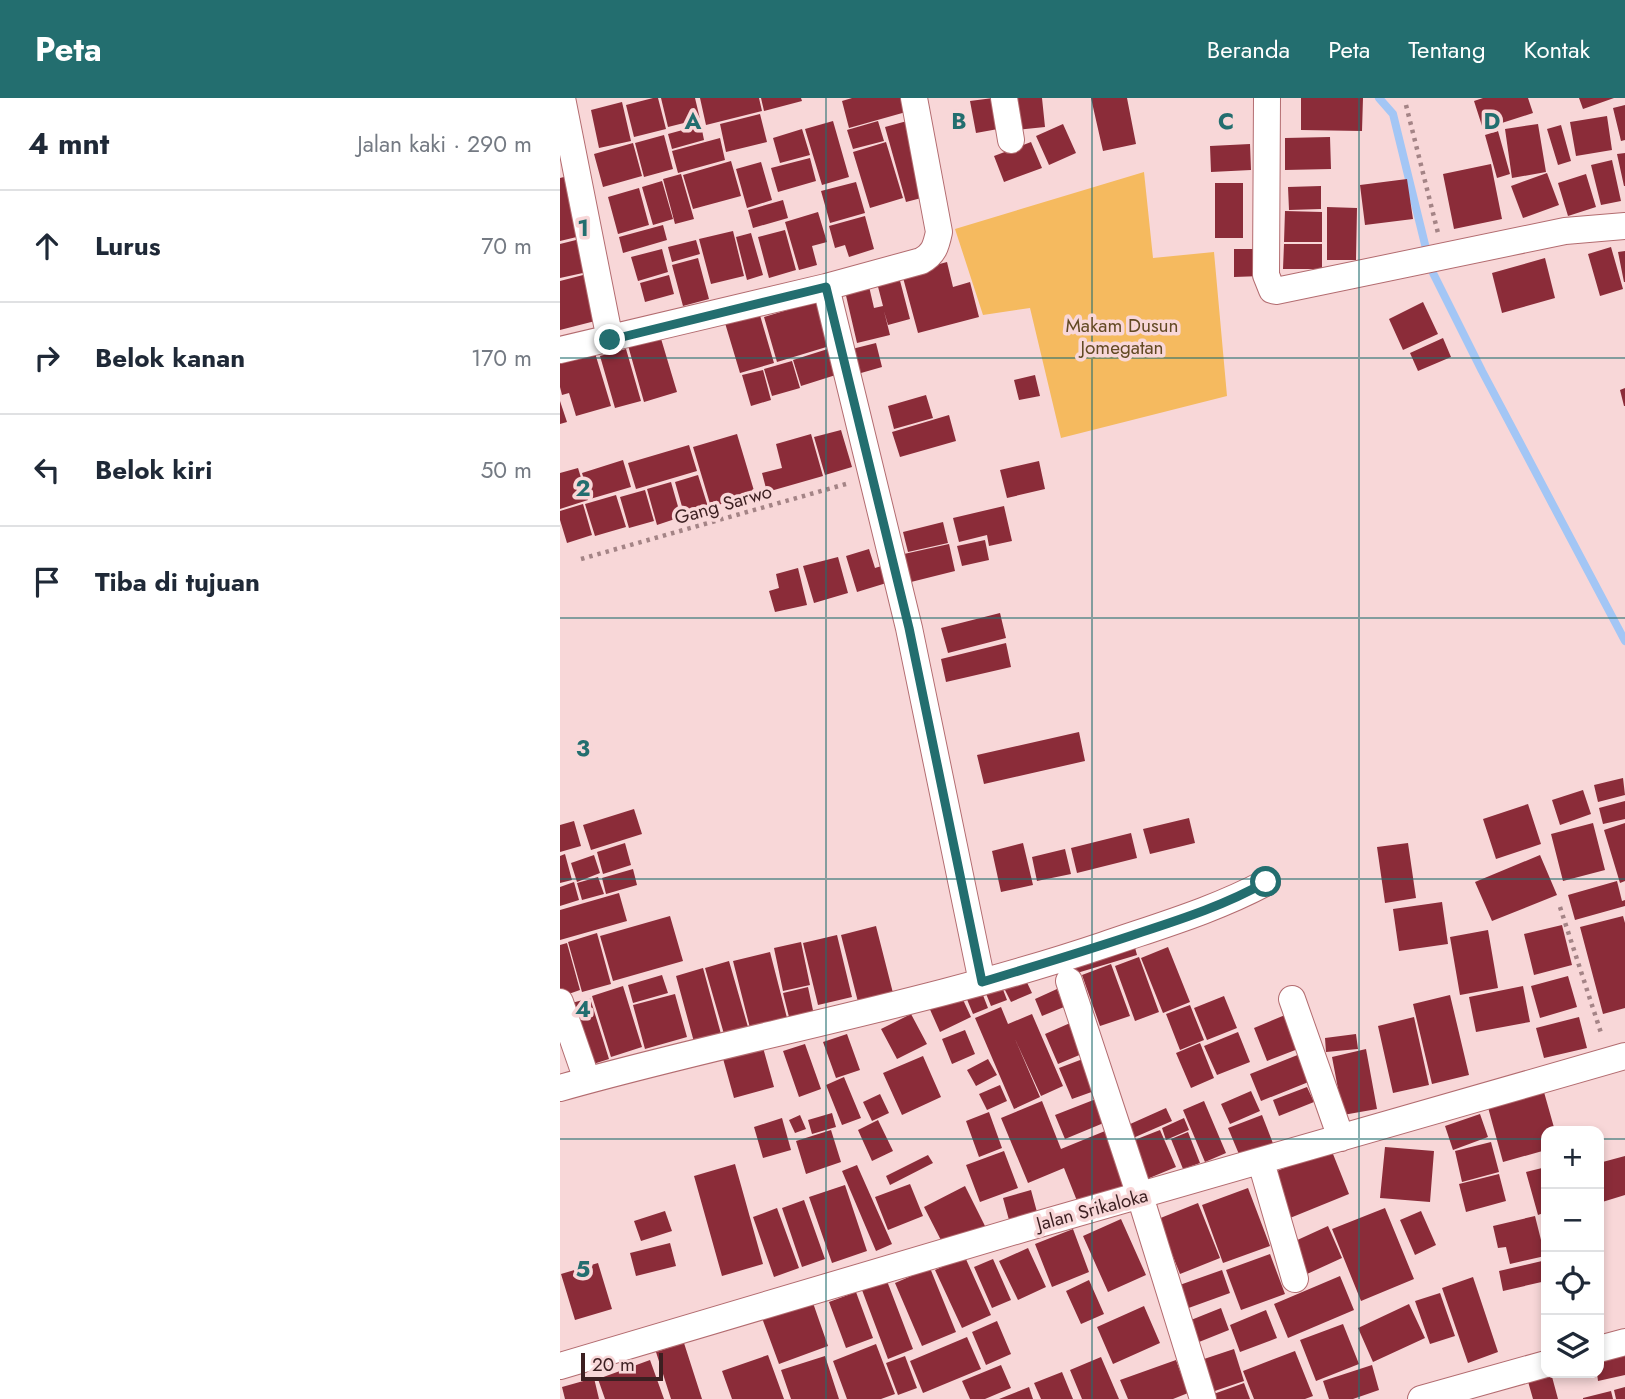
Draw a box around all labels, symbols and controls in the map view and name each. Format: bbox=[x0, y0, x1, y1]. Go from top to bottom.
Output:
text: Peta bbox=[35, 26, 102, 73]
text: Beranda bbox=[1207, 32, 1290, 67]
text: Peta bbox=[1328, 32, 1370, 67]
text: Tentang bbox=[1408, 32, 1486, 67]
text: Kontak bbox=[1524, 32, 1590, 67]
text: A bbox=[684, 104, 702, 138]
text: B bbox=[951, 104, 967, 138]
text: C bbox=[1218, 104, 1234, 138]
text: D bbox=[1484, 104, 1501, 138]
text: 4 mnt bbox=[28, 122, 109, 165]
text: Jalan kaki · 290 m bbox=[357, 127, 532, 161]
text: 1 bbox=[577, 211, 589, 245]
icon: ahead bbox=[28, 227, 66, 265]
text: Lurus bbox=[95, 227, 161, 265]
text: 70 m bbox=[481, 229, 532, 263]
park label: Makam Dusun Jomegatan bbox=[1065, 312, 1179, 361]
route end bbox=[594, 324, 625, 355]
icon: right bbox=[28, 339, 66, 377]
text: Belok kanan bbox=[95, 339, 245, 377]
text: 170 m bbox=[471, 341, 532, 375]
icon: left bbox=[28, 451, 66, 489]
text: Belok kiri bbox=[95, 451, 212, 489]
text: 50 m bbox=[480, 453, 532, 487]
text: 2 bbox=[575, 471, 591, 505]
street label: Gang Sarwo bbox=[671, 478, 775, 531]
icon: arrive bbox=[28, 563, 66, 601]
text: Tiba di tujuan bbox=[95, 563, 260, 601]
text: 3 bbox=[576, 731, 590, 765]
route start bbox=[1250, 866, 1281, 897]
text: 4 bbox=[575, 992, 591, 1026]
map controls bbox=[1541, 1126, 1604, 1378]
button: + bbox=[1541, 1126, 1604, 1189]
street label: Jalan Srikaloka bbox=[1030, 1182, 1151, 1238]
button: − bbox=[1541, 1189, 1604, 1252]
text: 5 bbox=[576, 1252, 590, 1286]
button: locate bbox=[1541, 1252, 1604, 1315]
button: layers bbox=[1541, 1315, 1604, 1378]
scale bar bbox=[581, 1350, 663, 1382]
text: 20 m bbox=[592, 1351, 635, 1378]

